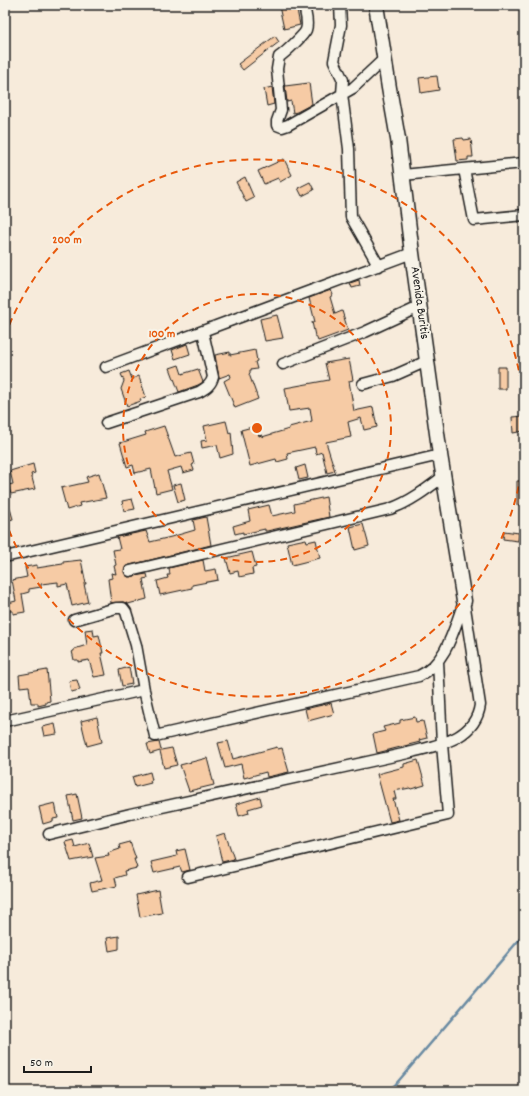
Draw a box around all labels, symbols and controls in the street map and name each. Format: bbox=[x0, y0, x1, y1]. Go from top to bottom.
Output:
text: 200 m bbox=[52, 232, 82, 249]
street label: Avenida Buritis bbox=[404, 265, 434, 341]
text: 100 m bbox=[149, 326, 175, 343]
centre of rings bbox=[250, 421, 264, 435]
scale bar bbox=[24, 1048, 91, 1074]
text: 50 m bbox=[30, 1055, 53, 1072]

